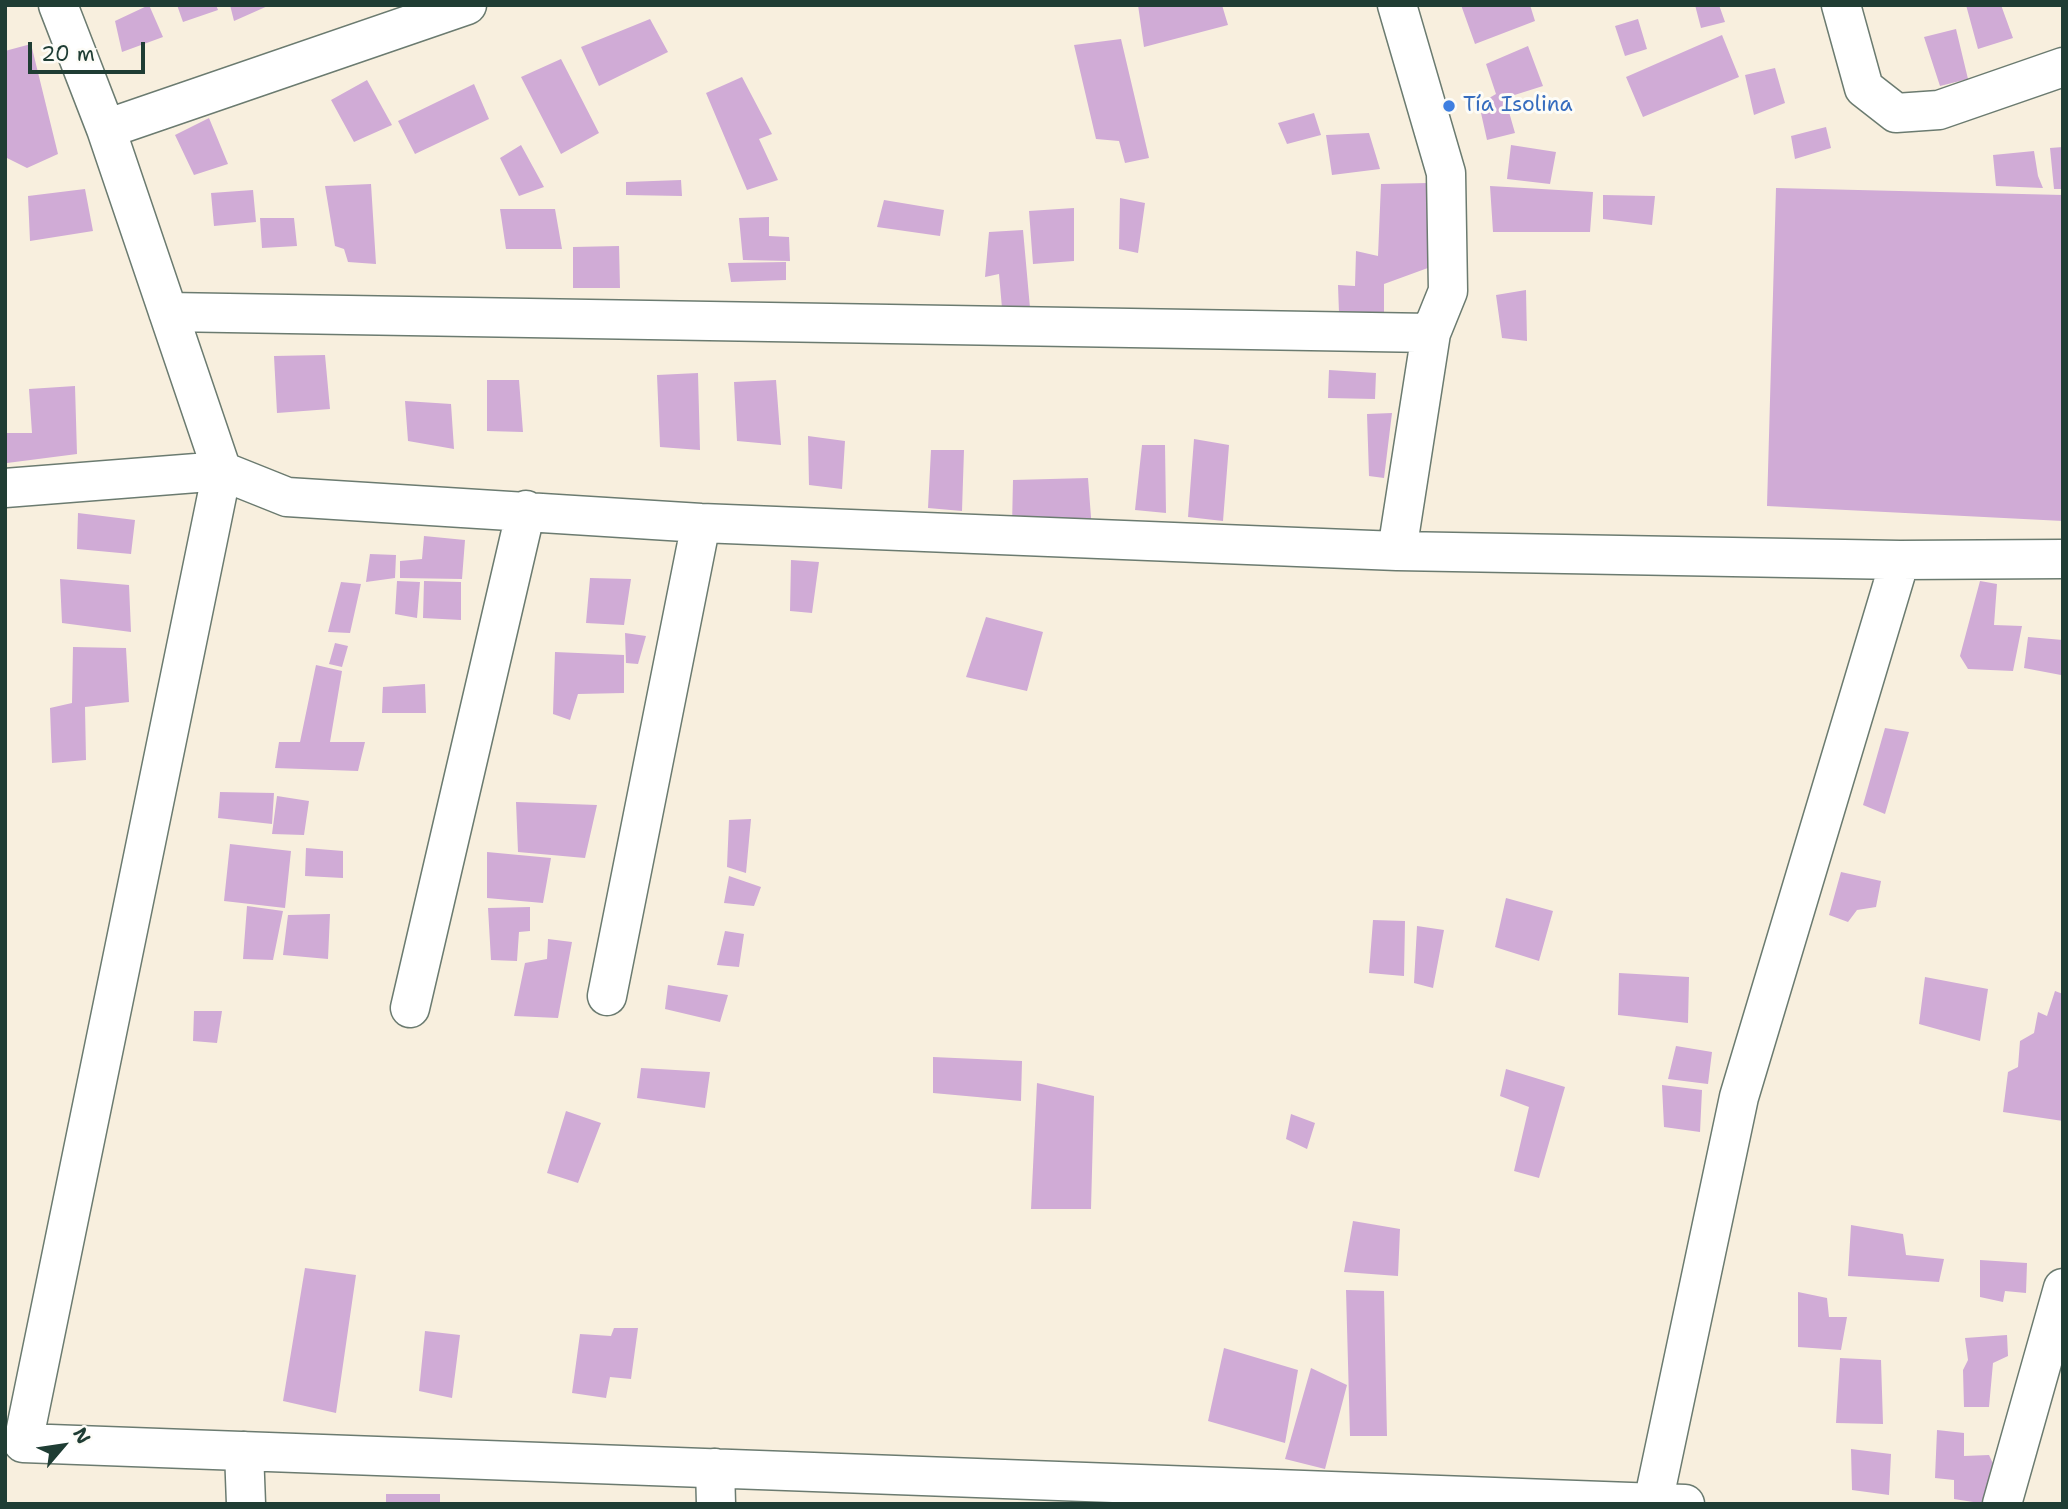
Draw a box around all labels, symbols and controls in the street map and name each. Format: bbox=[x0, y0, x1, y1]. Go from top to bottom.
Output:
scale bar bbox=[32, 28, 149, 72]
text: 20 m bbox=[41, 40, 95, 68]
place label: Tía Isolina bbox=[1463, 93, 1572, 119]
marker: Tía Isolina bbox=[1441, 98, 1457, 114]
north arrow bbox=[28, 1411, 98, 1481]
text: N bbox=[67, 1423, 96, 1448]

